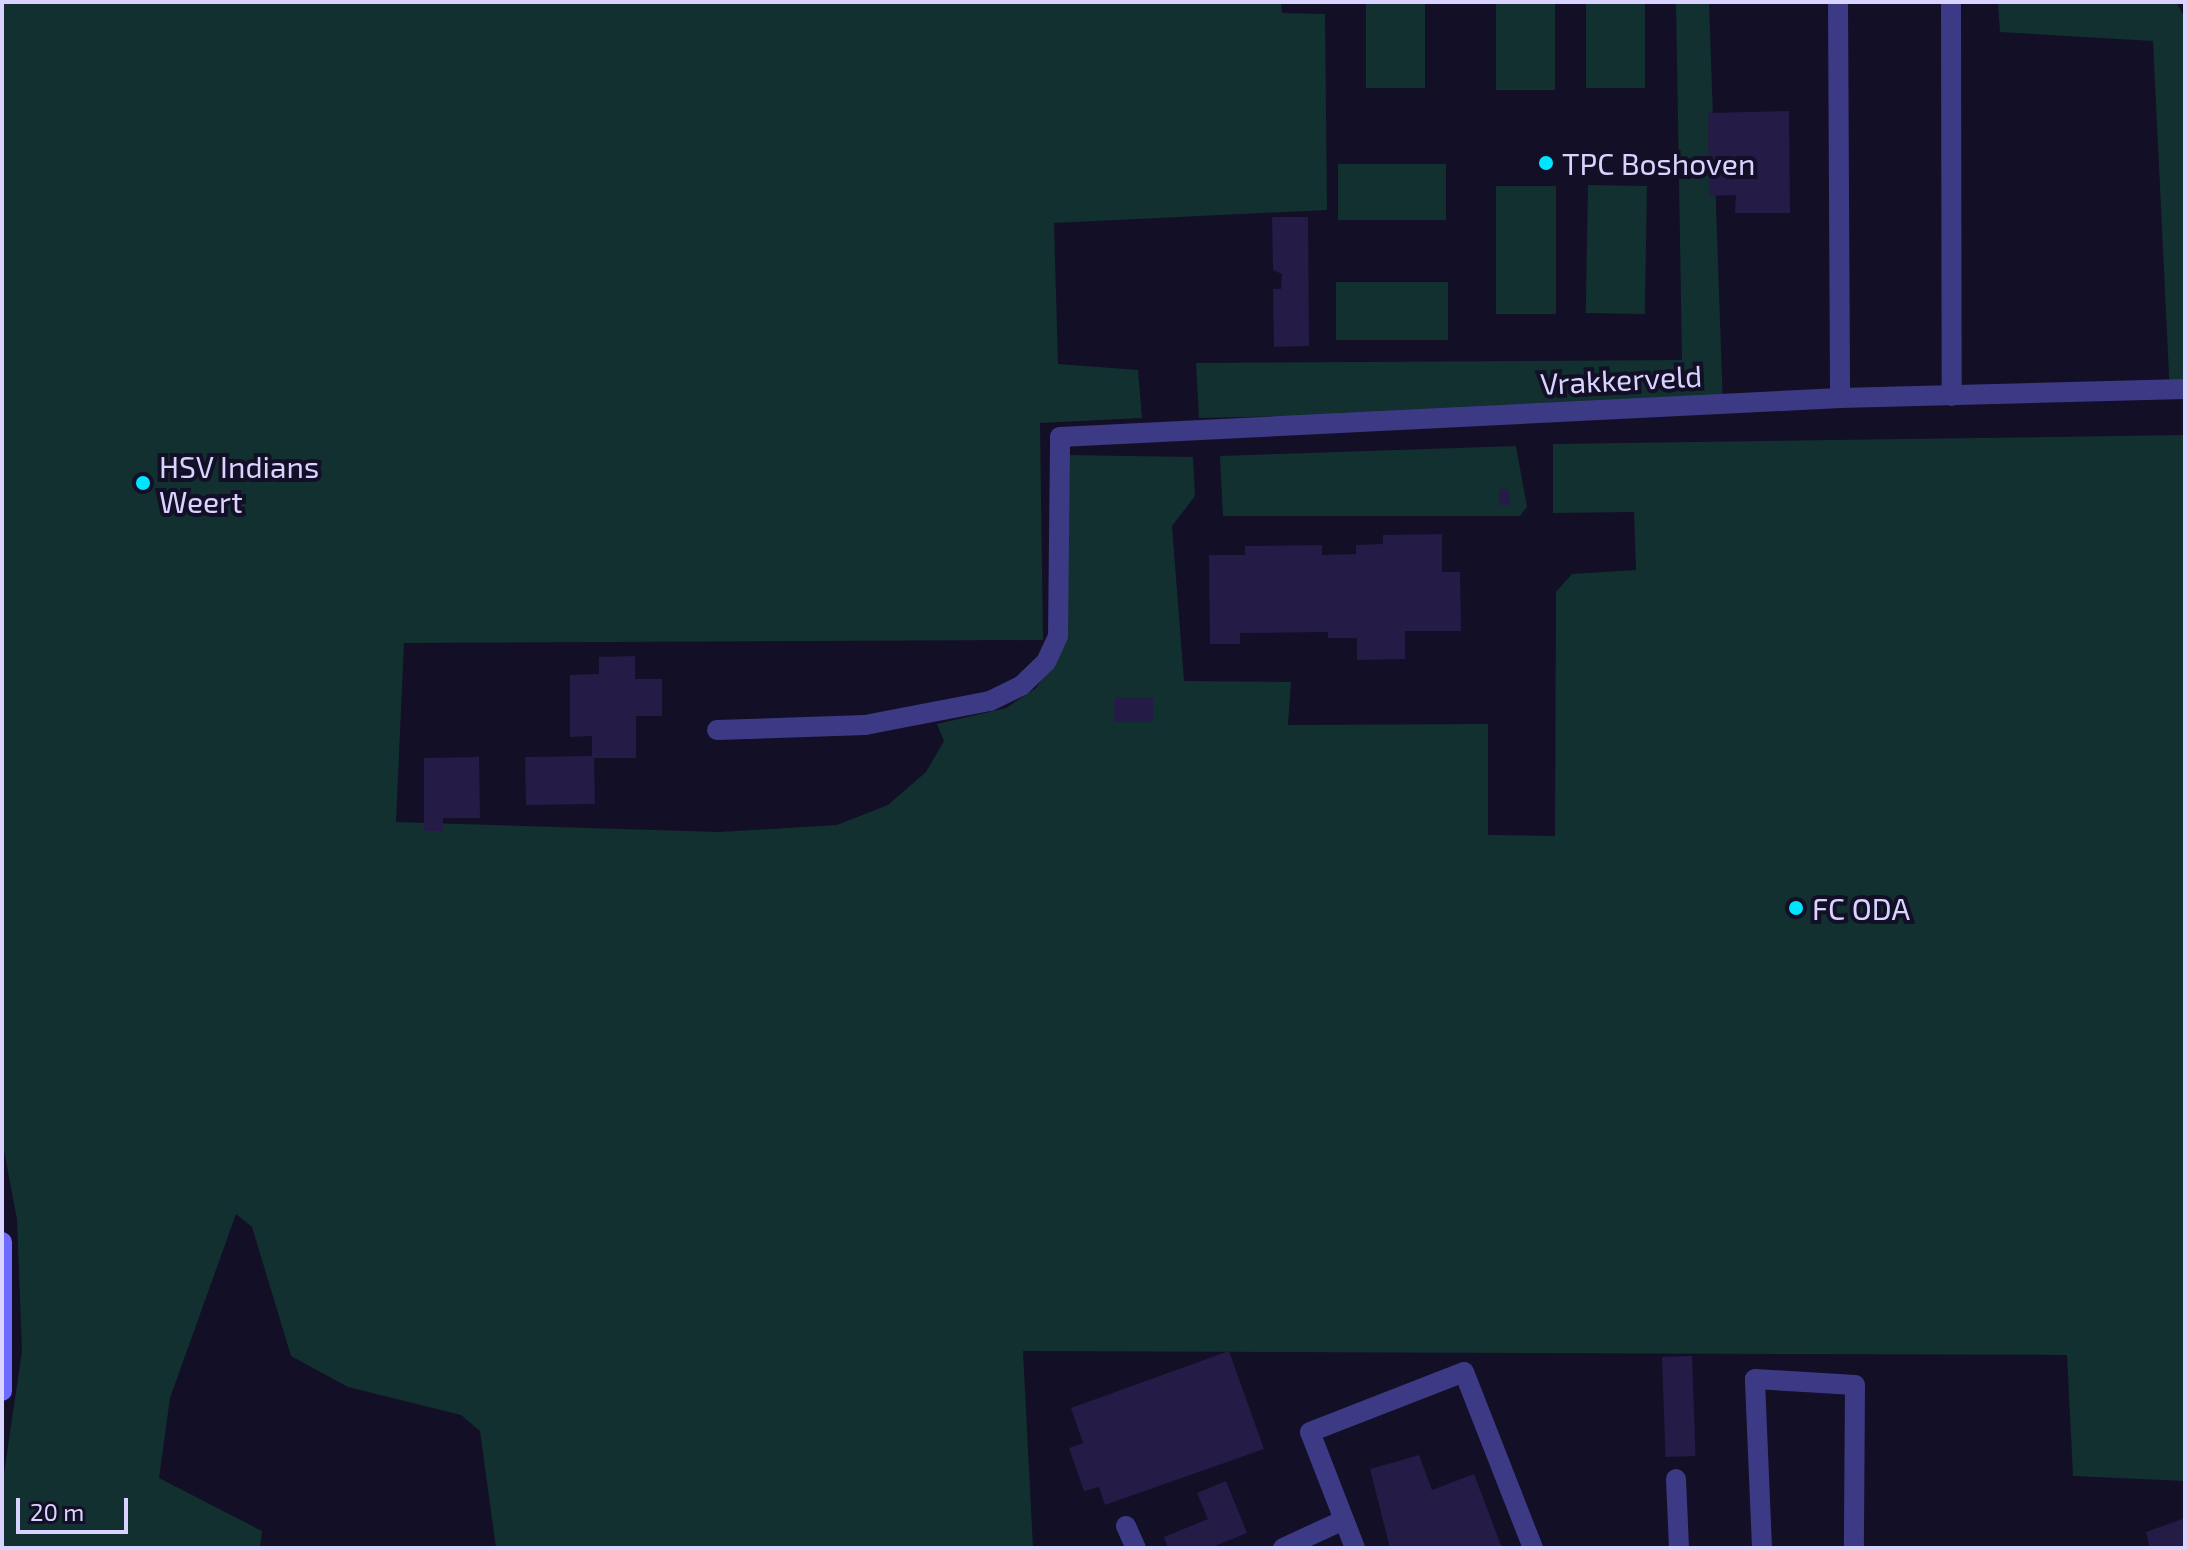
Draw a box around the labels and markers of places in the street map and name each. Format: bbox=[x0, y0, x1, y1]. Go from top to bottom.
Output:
place label: TPC Boshoven bbox=[1562, 145, 1755, 181]
marker: TPC Boshoven bbox=[1537, 154, 1555, 172]
place label: HSV Indians Weert bbox=[159, 448, 320, 518]
marker: HSV Indians Weert bbox=[134, 474, 152, 492]
place label: FC ODA bbox=[1812, 890, 1910, 926]
marker: FC ODA bbox=[1787, 899, 1805, 917]

